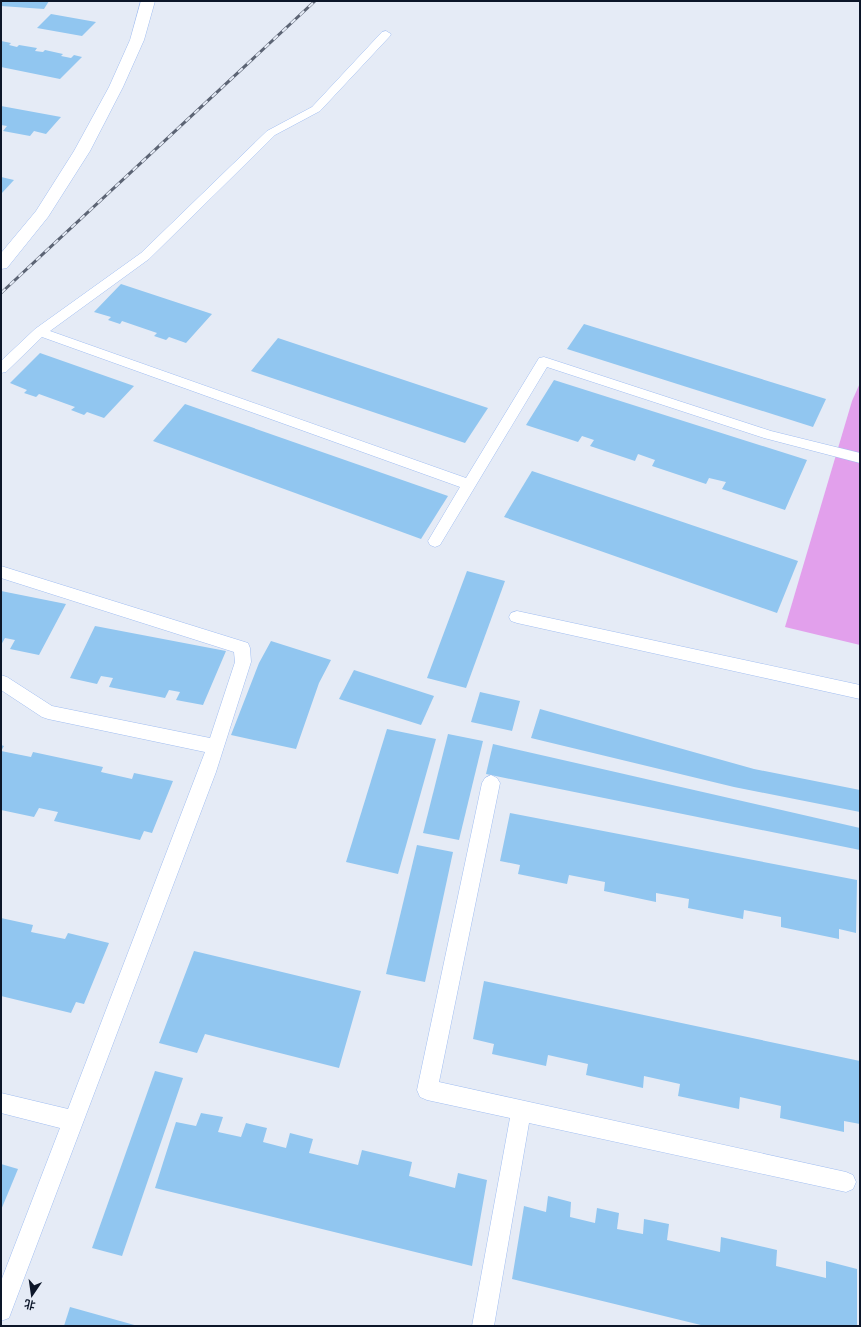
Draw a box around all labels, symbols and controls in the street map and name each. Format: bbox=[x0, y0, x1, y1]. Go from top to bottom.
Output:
north arrow bbox=[12, 1275, 52, 1315]
text: 北 bbox=[23, 1297, 37, 1313]

